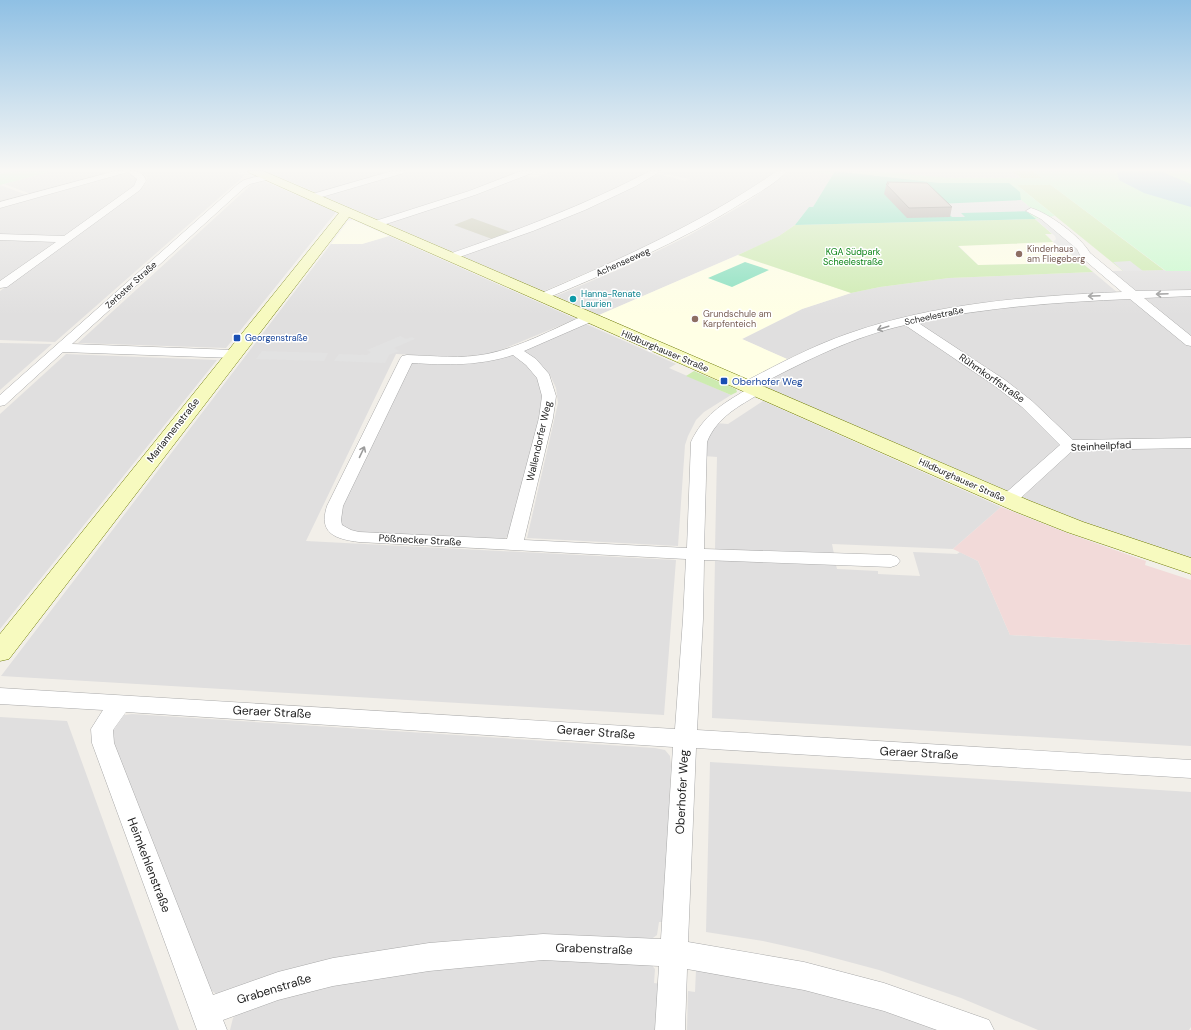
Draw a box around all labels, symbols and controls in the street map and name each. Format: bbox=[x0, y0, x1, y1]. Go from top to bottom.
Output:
place label: Kinderhaus am Fliegeberg bbox=[1027, 243, 1085, 265]
street label: Achenseeweg bbox=[594, 245, 652, 279]
park label: KGA Südpark Scheelestraße bbox=[823, 246, 883, 268]
marker: Kinderhaus am Fliegeberg bbox=[1014, 249, 1024, 259]
street label: Zerbster Straße bbox=[103, 259, 159, 311]
place label: Hanna-Renate Laurien bbox=[581, 288, 641, 310]
one-way arrow bbox=[1156, 290, 1169, 298]
one-way arrow bbox=[1088, 292, 1101, 300]
marker: Hanna-Renate Laurien bbox=[568, 294, 578, 304]
street label: Scheelestraße bbox=[903, 304, 965, 328]
place label: Grundschule am Karpfenteich bbox=[703, 308, 772, 330]
marker: Grundschule am Karpfenteich bbox=[690, 314, 700, 324]
one-way arrow bbox=[877, 324, 889, 332]
street label: Hildburghauser Straße bbox=[620, 327, 710, 375]
place label: Georgenstraße bbox=[245, 332, 308, 344]
marker: Georgenstraße bbox=[232, 333, 242, 343]
street label: Rühmkorffstraße bbox=[957, 351, 1028, 406]
place label: Oberhofer Weg bbox=[732, 375, 803, 388]
marker: Oberhofer Weg bbox=[719, 376, 729, 386]
street label: Mariannenstraße bbox=[144, 395, 202, 465]
street label: Wallendorfer Weg bbox=[523, 399, 555, 482]
street label: Steinheilpfad bbox=[1070, 438, 1132, 454]
one-way arrow bbox=[359, 446, 366, 458]
street label: Hildburghauser Straße bbox=[917, 456, 1007, 504]
street label: Pößnecker Straße bbox=[378, 531, 462, 549]
street label: Geraer Straße bbox=[232, 702, 312, 722]
street label: Geraer Straße bbox=[556, 721, 636, 743]
street label: Geraer Straße bbox=[879, 743, 959, 763]
street label: Oberhofer Weg bbox=[672, 749, 692, 835]
street label: Heimkehlenstraße bbox=[124, 815, 175, 915]
street label: Grabenstraße bbox=[555, 940, 633, 958]
street label: Grabenstraße bbox=[235, 970, 313, 1008]

